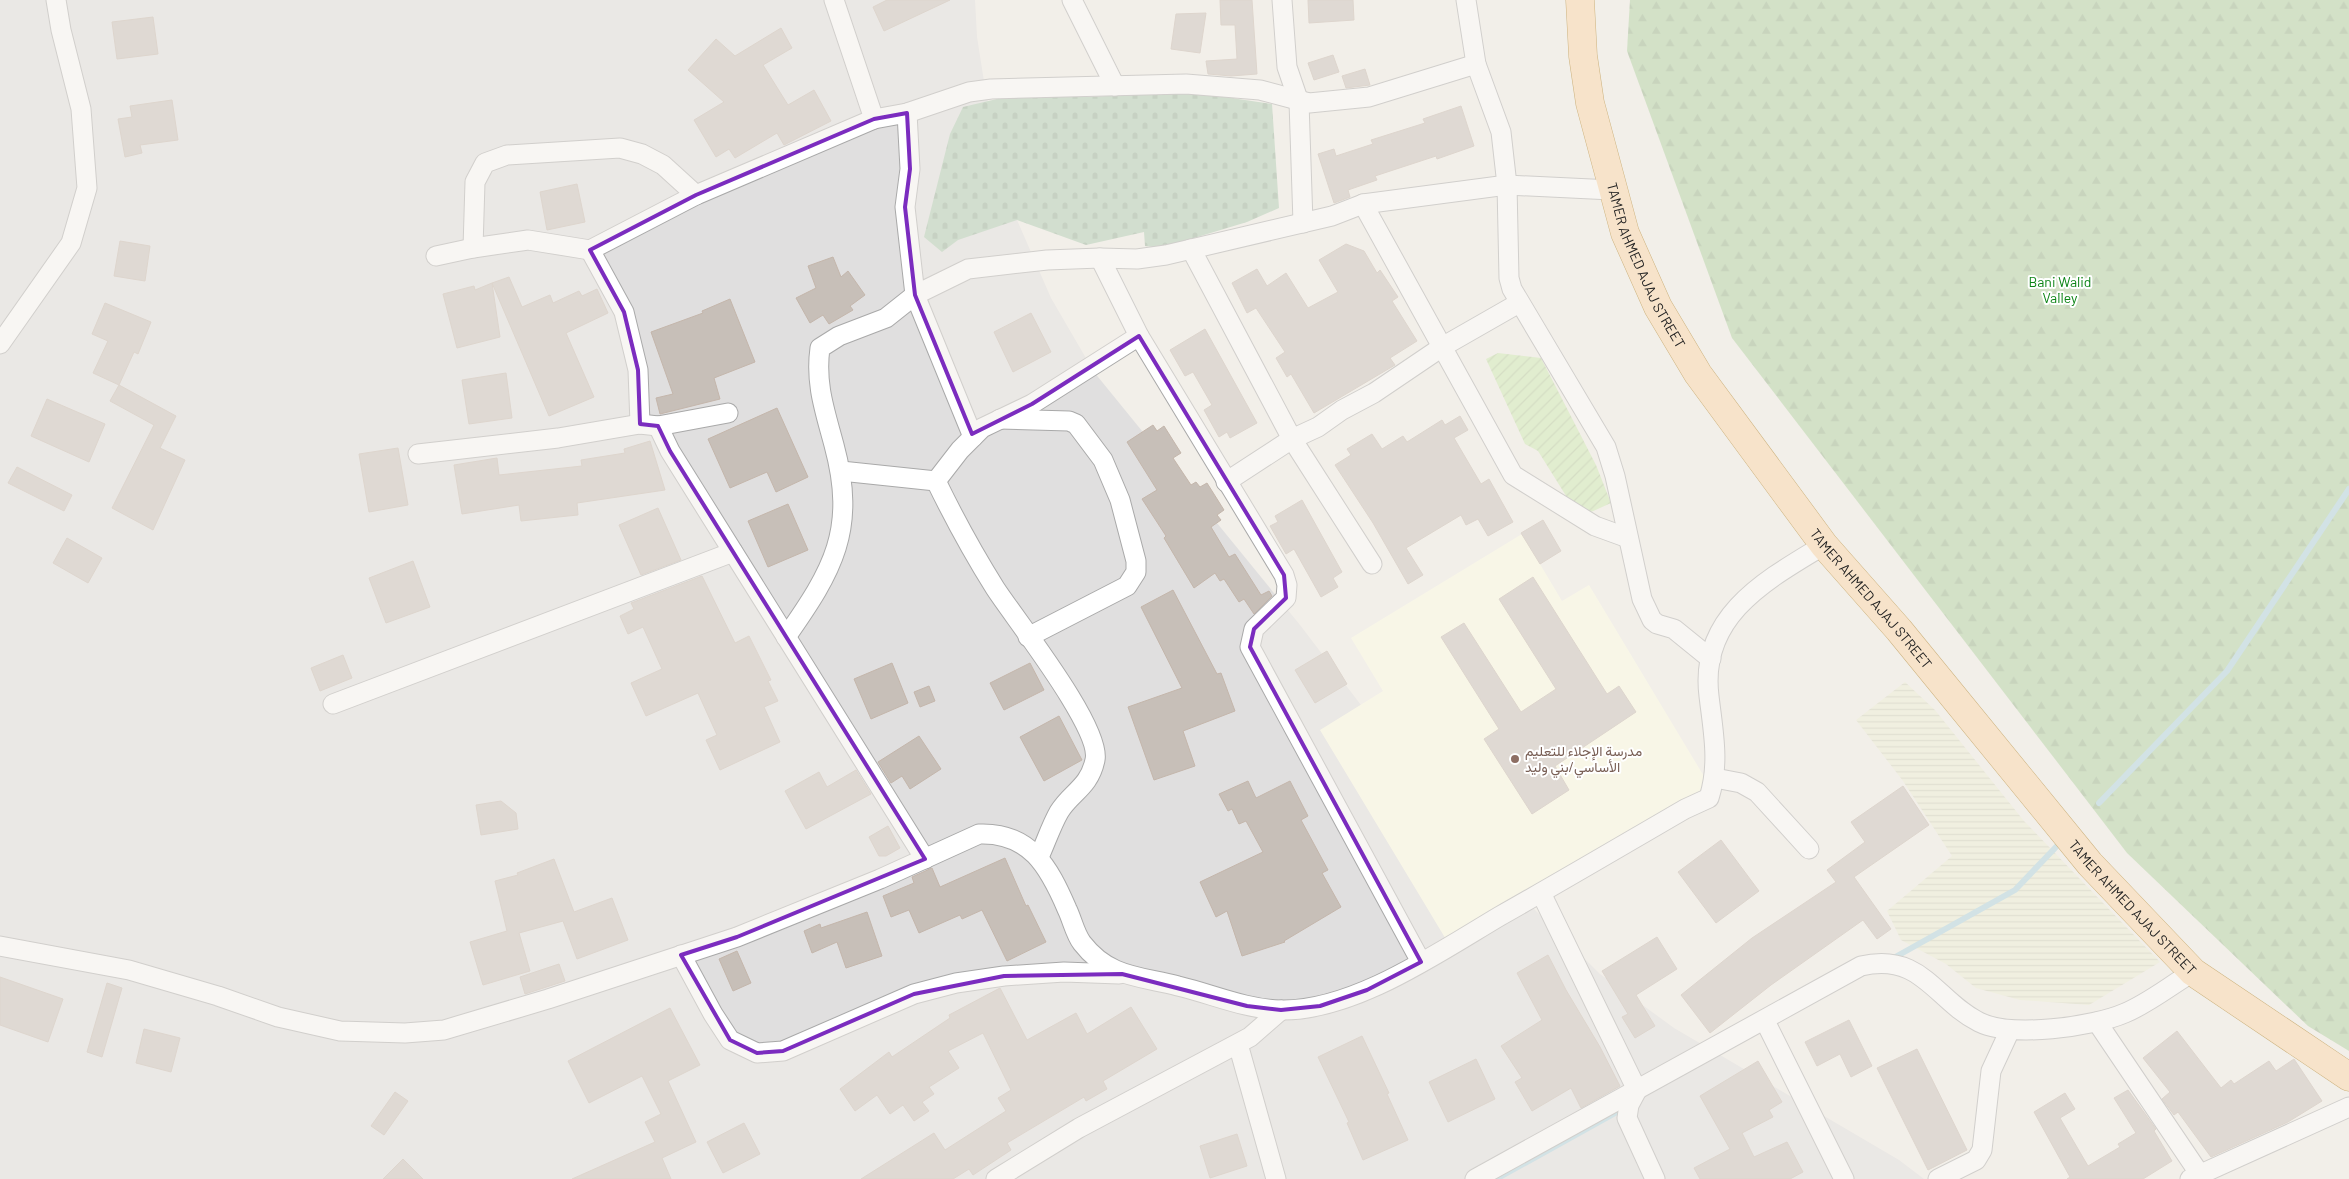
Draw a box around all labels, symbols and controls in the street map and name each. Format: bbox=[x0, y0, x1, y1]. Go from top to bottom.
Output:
street label: TAMER AHMED AJAJ STREET bbox=[1604, 181, 1689, 351]
park label: Bani Walid Valley bbox=[2029, 273, 2091, 306]
street label: TAMER AHMED AJAJ STREET bbox=[1807, 525, 1936, 672]
place label: مدرسة الإجلاء للتعليم الأساسي/بني وليد bbox=[1525, 742, 1642, 779]
marker: مدرسة الإجلاء للتعليم الأساسي/بني وليد bbox=[1509, 753, 1521, 765]
street label: TAMER AHMED AJAJ STREET bbox=[2066, 836, 2200, 978]

